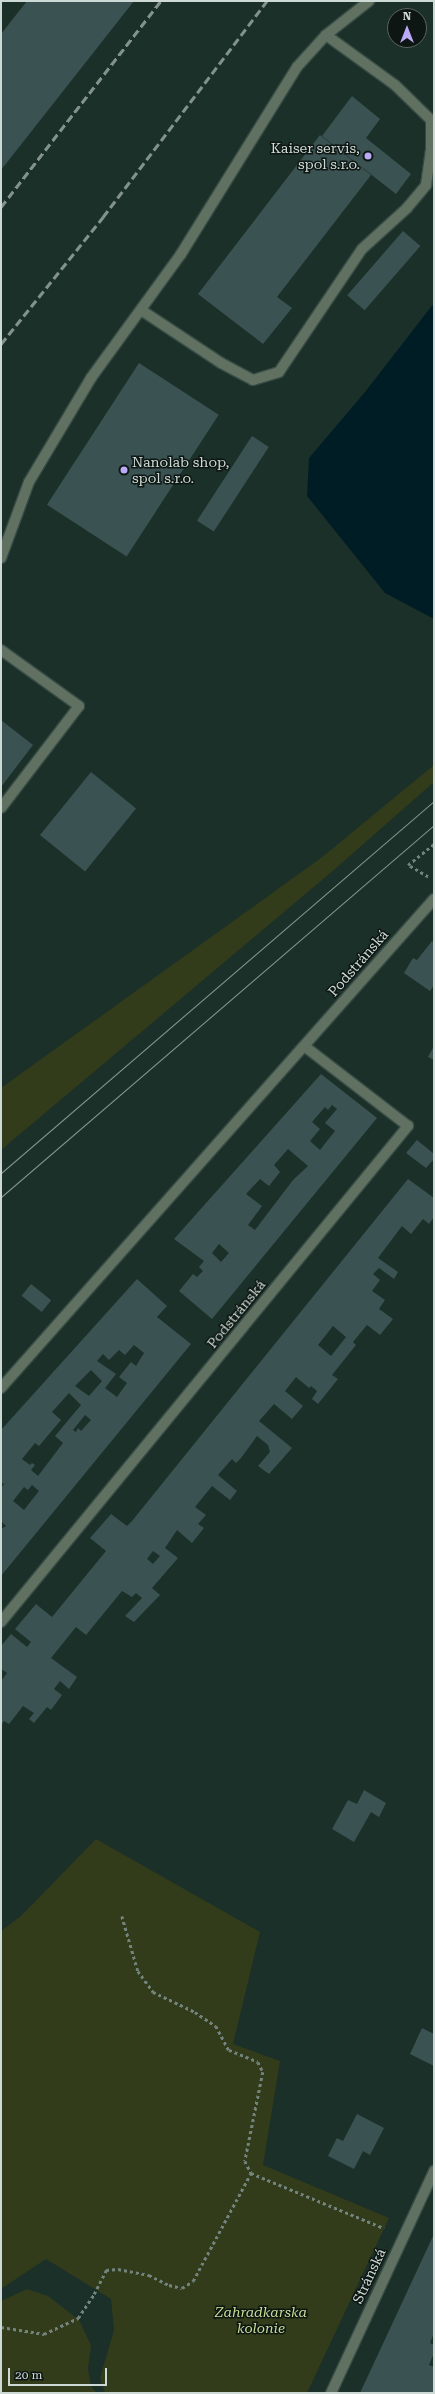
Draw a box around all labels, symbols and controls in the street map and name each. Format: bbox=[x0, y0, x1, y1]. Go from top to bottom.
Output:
north arrow bbox=[387, 8, 427, 48]
text: N bbox=[403, 10, 411, 23]
place label: Kaiser servis, spol s.r.o. bbox=[271, 140, 360, 172]
marker: Kaiser servis, spol s.r.o. bbox=[363, 151, 373, 161]
place label: Nanolab shop, spol s.r.o. bbox=[132, 454, 229, 486]
marker: Nanolab shop, spol s.r.o. bbox=[119, 465, 129, 475]
street label: Podstránská bbox=[324, 926, 392, 1000]
street label: Podstránská bbox=[203, 1276, 269, 1352]
street label: Stránská bbox=[349, 2246, 389, 2306]
park label: Zahradkarska kolonie bbox=[215, 2304, 307, 2336]
scale bar bbox=[10, 2360, 109, 2386]
text: 20 m bbox=[15, 2368, 42, 2382]

